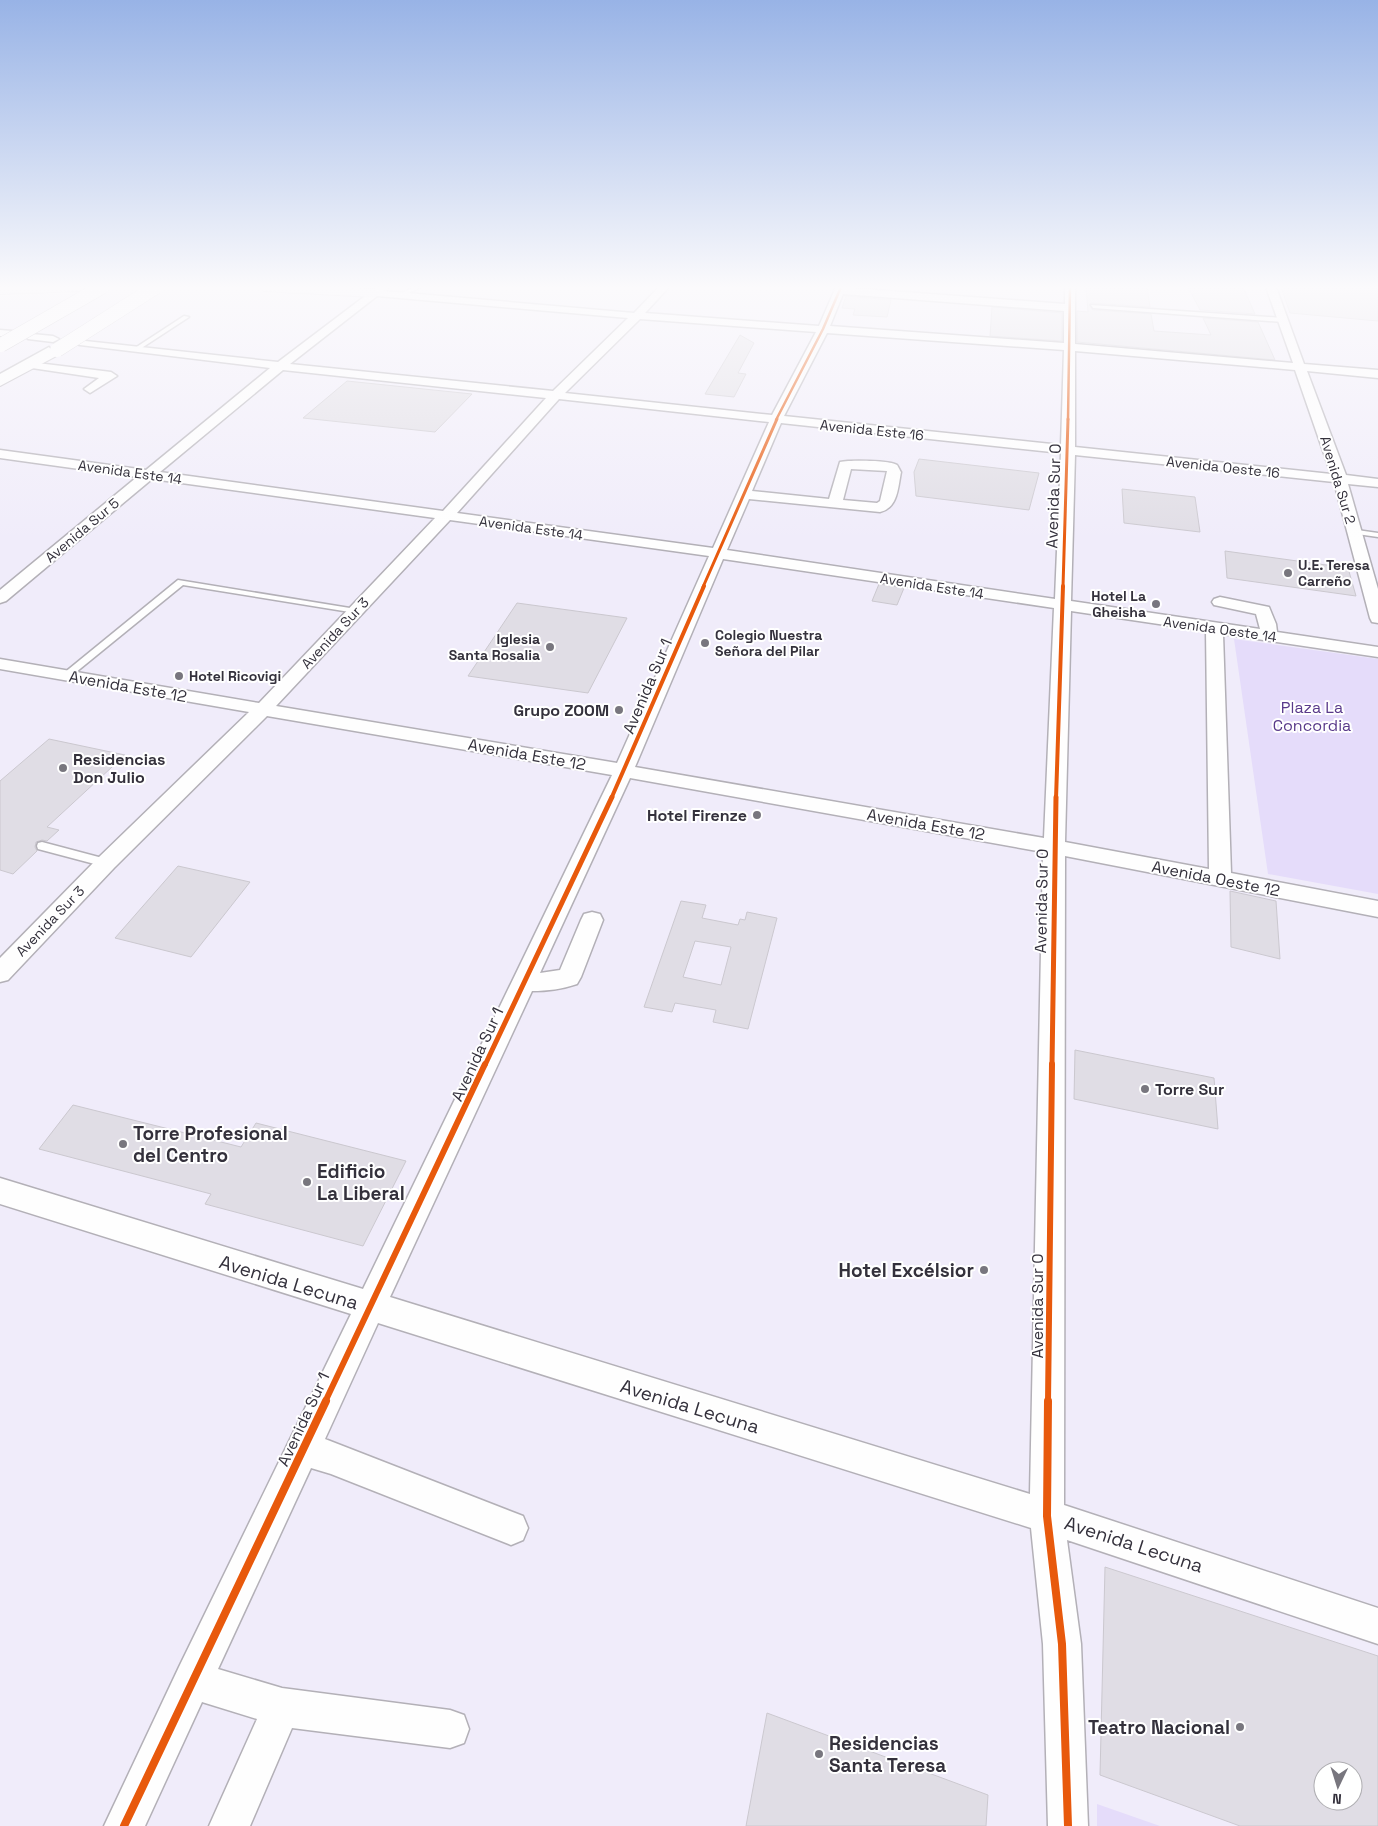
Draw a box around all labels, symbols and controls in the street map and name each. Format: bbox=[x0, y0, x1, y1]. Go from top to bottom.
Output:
street label: Avenida Este 16 bbox=[819, 416, 925, 444]
street label: Avenida Sur 2 bbox=[1316, 434, 1360, 526]
street label: Avenida Sur 0 bbox=[1041, 443, 1066, 549]
street label: Avenida Oeste 16 bbox=[1165, 452, 1281, 482]
street label: Avenida Este 14 bbox=[77, 456, 183, 488]
street label: Avenida Sur 5 bbox=[41, 494, 123, 566]
street label: Avenida Este 14 bbox=[478, 512, 584, 544]
place label: U.E. Teresa Carreño bbox=[1298, 556, 1370, 590]
marker: U.E. Teresa Carreño bbox=[1282, 567, 1294, 579]
street label: Avenida Este 14 bbox=[879, 569, 985, 603]
place label: Hotel La Gheisha bbox=[1091, 587, 1146, 621]
street label: Avenida Sur 3 bbox=[297, 593, 373, 673]
marker: Hotel La Gheisha bbox=[1150, 598, 1162, 610]
street label: Avenida Oeste 14 bbox=[1162, 612, 1278, 646]
place label: Colegio Nuestra Señora del Pilar bbox=[715, 626, 822, 660]
place label: Iglesia Santa Rosalia bbox=[449, 630, 540, 664]
street label: Avenida Sur 1 bbox=[618, 635, 677, 737]
marker: Colegio Nuestra Señora del Pilar bbox=[699, 637, 711, 649]
marker: Iglesia Santa Rosalia bbox=[544, 641, 556, 653]
street label: Avenida Este 12 bbox=[67, 666, 188, 707]
place label: Hotel Ricovigi bbox=[189, 667, 281, 685]
marker: Hotel Ricovigi bbox=[173, 670, 185, 682]
park label: Plaza La Concordia bbox=[1273, 697, 1351, 736]
place label: Grupo ZOOM bbox=[513, 700, 609, 721]
marker: Grupo ZOOM bbox=[613, 704, 625, 716]
street label: Avenida Este 12 bbox=[466, 734, 587, 775]
place label: Residencias Don Julio bbox=[73, 749, 165, 788]
marker: Residencias Don Julio bbox=[57, 762, 69, 774]
street label: Avenida Este 12 bbox=[865, 804, 986, 845]
place label: Hotel Firenze bbox=[647, 805, 747, 826]
marker: Hotel Firenze bbox=[751, 809, 763, 821]
street label: Avenida Sur 0 bbox=[1030, 848, 1053, 954]
street label: Avenida Oeste 12 bbox=[1150, 856, 1282, 901]
street label: Avenida Sur 3 bbox=[12, 882, 88, 960]
street label: Avenida Sur 1 bbox=[447, 1004, 508, 1105]
place label: Torre Sur bbox=[1155, 1079, 1224, 1100]
marker: Torre Sur bbox=[1139, 1083, 1151, 1095]
place label: Torre Profesional del Centro bbox=[133, 1121, 288, 1168]
marker: Torre Profesional del Centro bbox=[117, 1138, 129, 1150]
place label: Edificio La Liberal bbox=[317, 1159, 405, 1206]
marker: Edificio La Liberal bbox=[301, 1176, 313, 1188]
street label: Avenida Lecuna bbox=[216, 1249, 362, 1316]
street label: Avenida Sur 0 bbox=[1027, 1254, 1048, 1358]
place label: Hotel Excélsior bbox=[839, 1258, 974, 1283]
marker: Hotel Excélsior bbox=[978, 1264, 990, 1276]
street label: Avenida Sur 1 bbox=[273, 1369, 334, 1470]
street label: Avenida Lecuna bbox=[617, 1373, 763, 1440]
street label: Avenida Lecuna bbox=[1061, 1510, 1206, 1579]
place label: Teatro Nacional bbox=[1088, 1715, 1230, 1740]
marker: Teatro Nacional bbox=[1234, 1721, 1246, 1733]
place label: Residencias Santa Teresa bbox=[829, 1731, 946, 1778]
marker: Residencias Santa Teresa bbox=[813, 1748, 825, 1760]
north arrow bbox=[1313, 1761, 1363, 1811]
text: N bbox=[1332, 1790, 1342, 1808]

